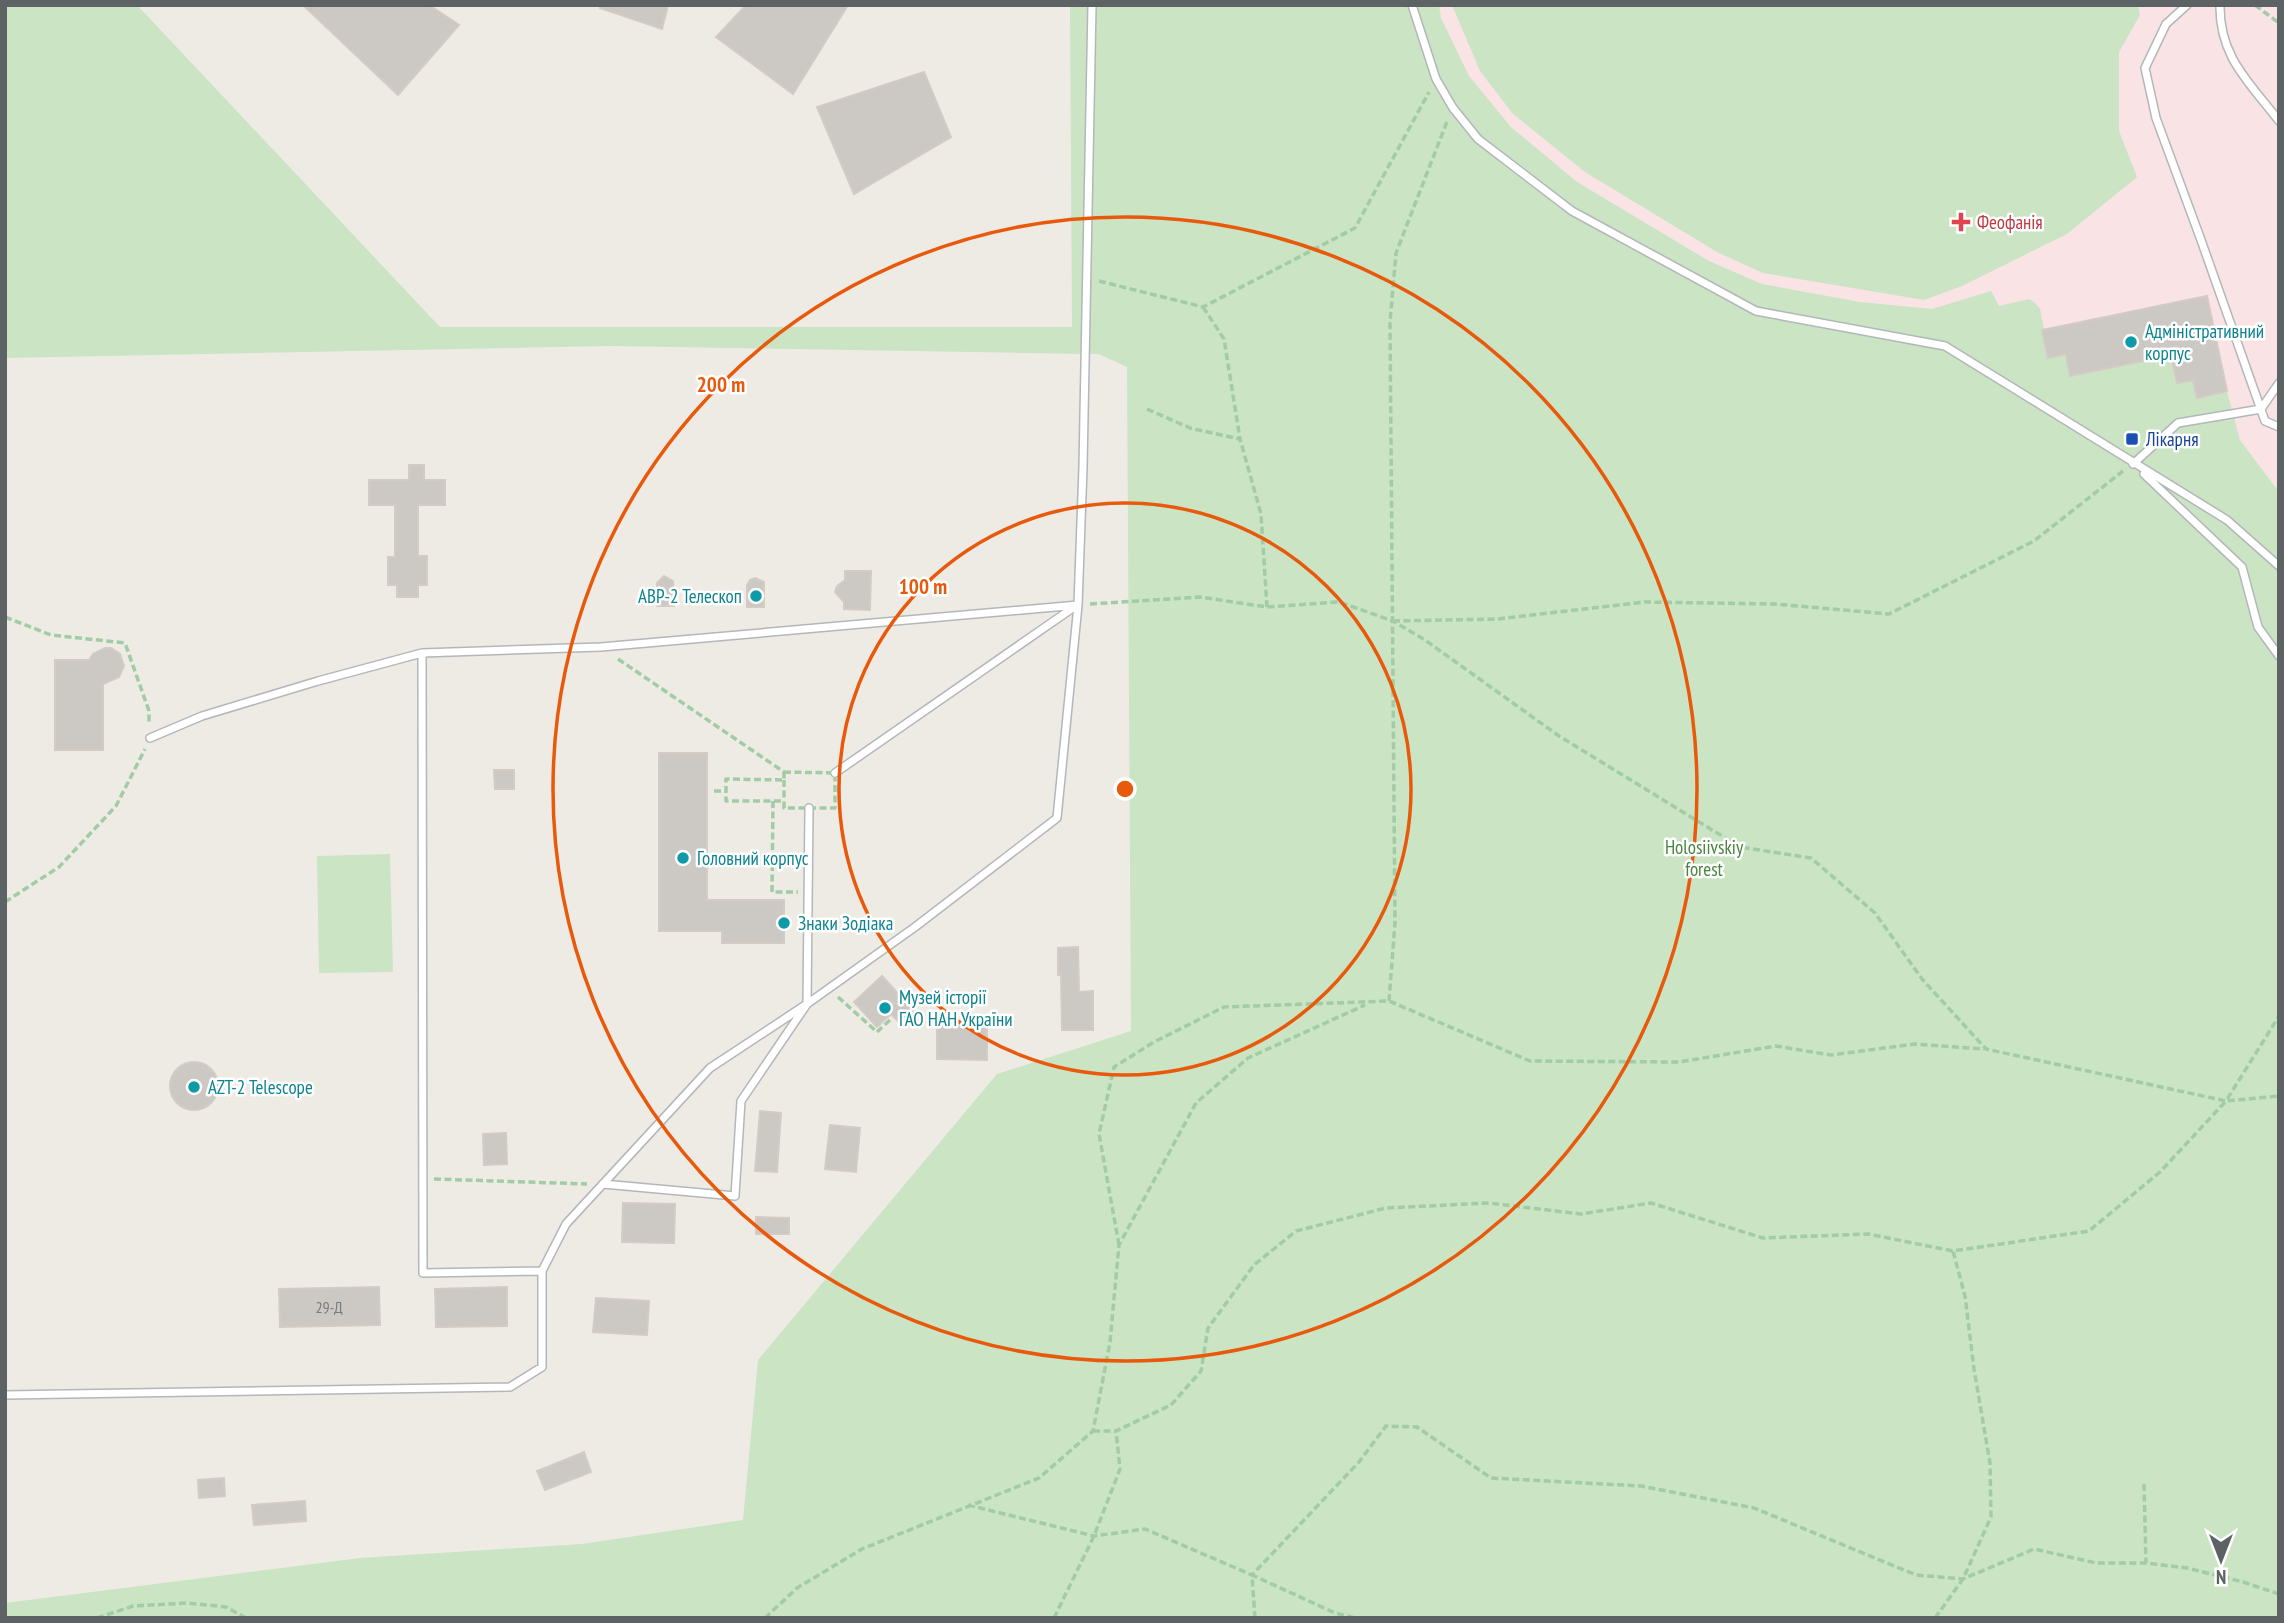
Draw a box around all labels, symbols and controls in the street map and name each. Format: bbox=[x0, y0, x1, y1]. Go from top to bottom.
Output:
place label: Феофанія bbox=[1977, 210, 2043, 234]
marker: Феофанія bbox=[1951, 212, 1971, 232]
place label: Адміністративний корпус bbox=[2145, 319, 2264, 365]
marker: Адміністративний корпус bbox=[2123, 334, 2139, 350]
text: 200 m bbox=[697, 371, 745, 398]
place label: Лікарня bbox=[2145, 427, 2198, 451]
marker: Лікарня bbox=[2124, 431, 2140, 447]
text: 100 m bbox=[899, 573, 947, 600]
place label: АВР-2 Телескоп bbox=[638, 584, 742, 608]
marker: АВР-2 Телескоп bbox=[748, 588, 764, 604]
centre of rings bbox=[1113, 777, 1137, 801]
park label: Holosiivskiy forest bbox=[1665, 835, 1744, 881]
place label: Головний корпус bbox=[697, 846, 809, 870]
marker: Головний корпус bbox=[675, 850, 691, 866]
place label: Знаки Зодіака bbox=[798, 911, 893, 935]
marker: Знаки Зодіака bbox=[776, 915, 792, 931]
place label: Музей історії ГАО НАН України bbox=[899, 985, 1013, 1031]
marker: Музей історії ГАО НАН України bbox=[877, 1000, 893, 1016]
place label: AZT-2 Telescope bbox=[208, 1075, 313, 1099]
marker: AZT-2 Telescope bbox=[186, 1079, 202, 1095]
house number: 29-Д bbox=[315, 1297, 343, 1317]
north arrow bbox=[2186, 1525, 2256, 1595]
text: N bbox=[2216, 1565, 2226, 1589]

